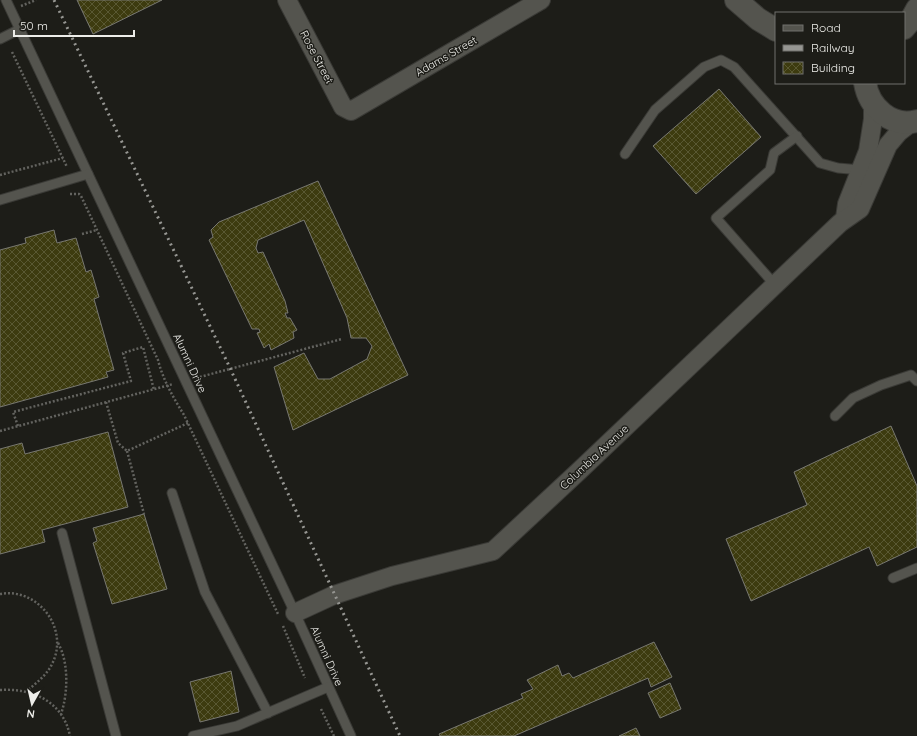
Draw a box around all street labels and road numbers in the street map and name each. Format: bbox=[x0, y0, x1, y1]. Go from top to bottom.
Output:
street label: Rose Street bbox=[297, 28, 337, 86]
street label: Adams Street bbox=[413, 33, 479, 79]
street label: Alumni Drive bbox=[170, 331, 210, 395]
street label: Columbia Avenue bbox=[557, 422, 631, 492]
street label: Alumni Drive bbox=[308, 624, 346, 688]

